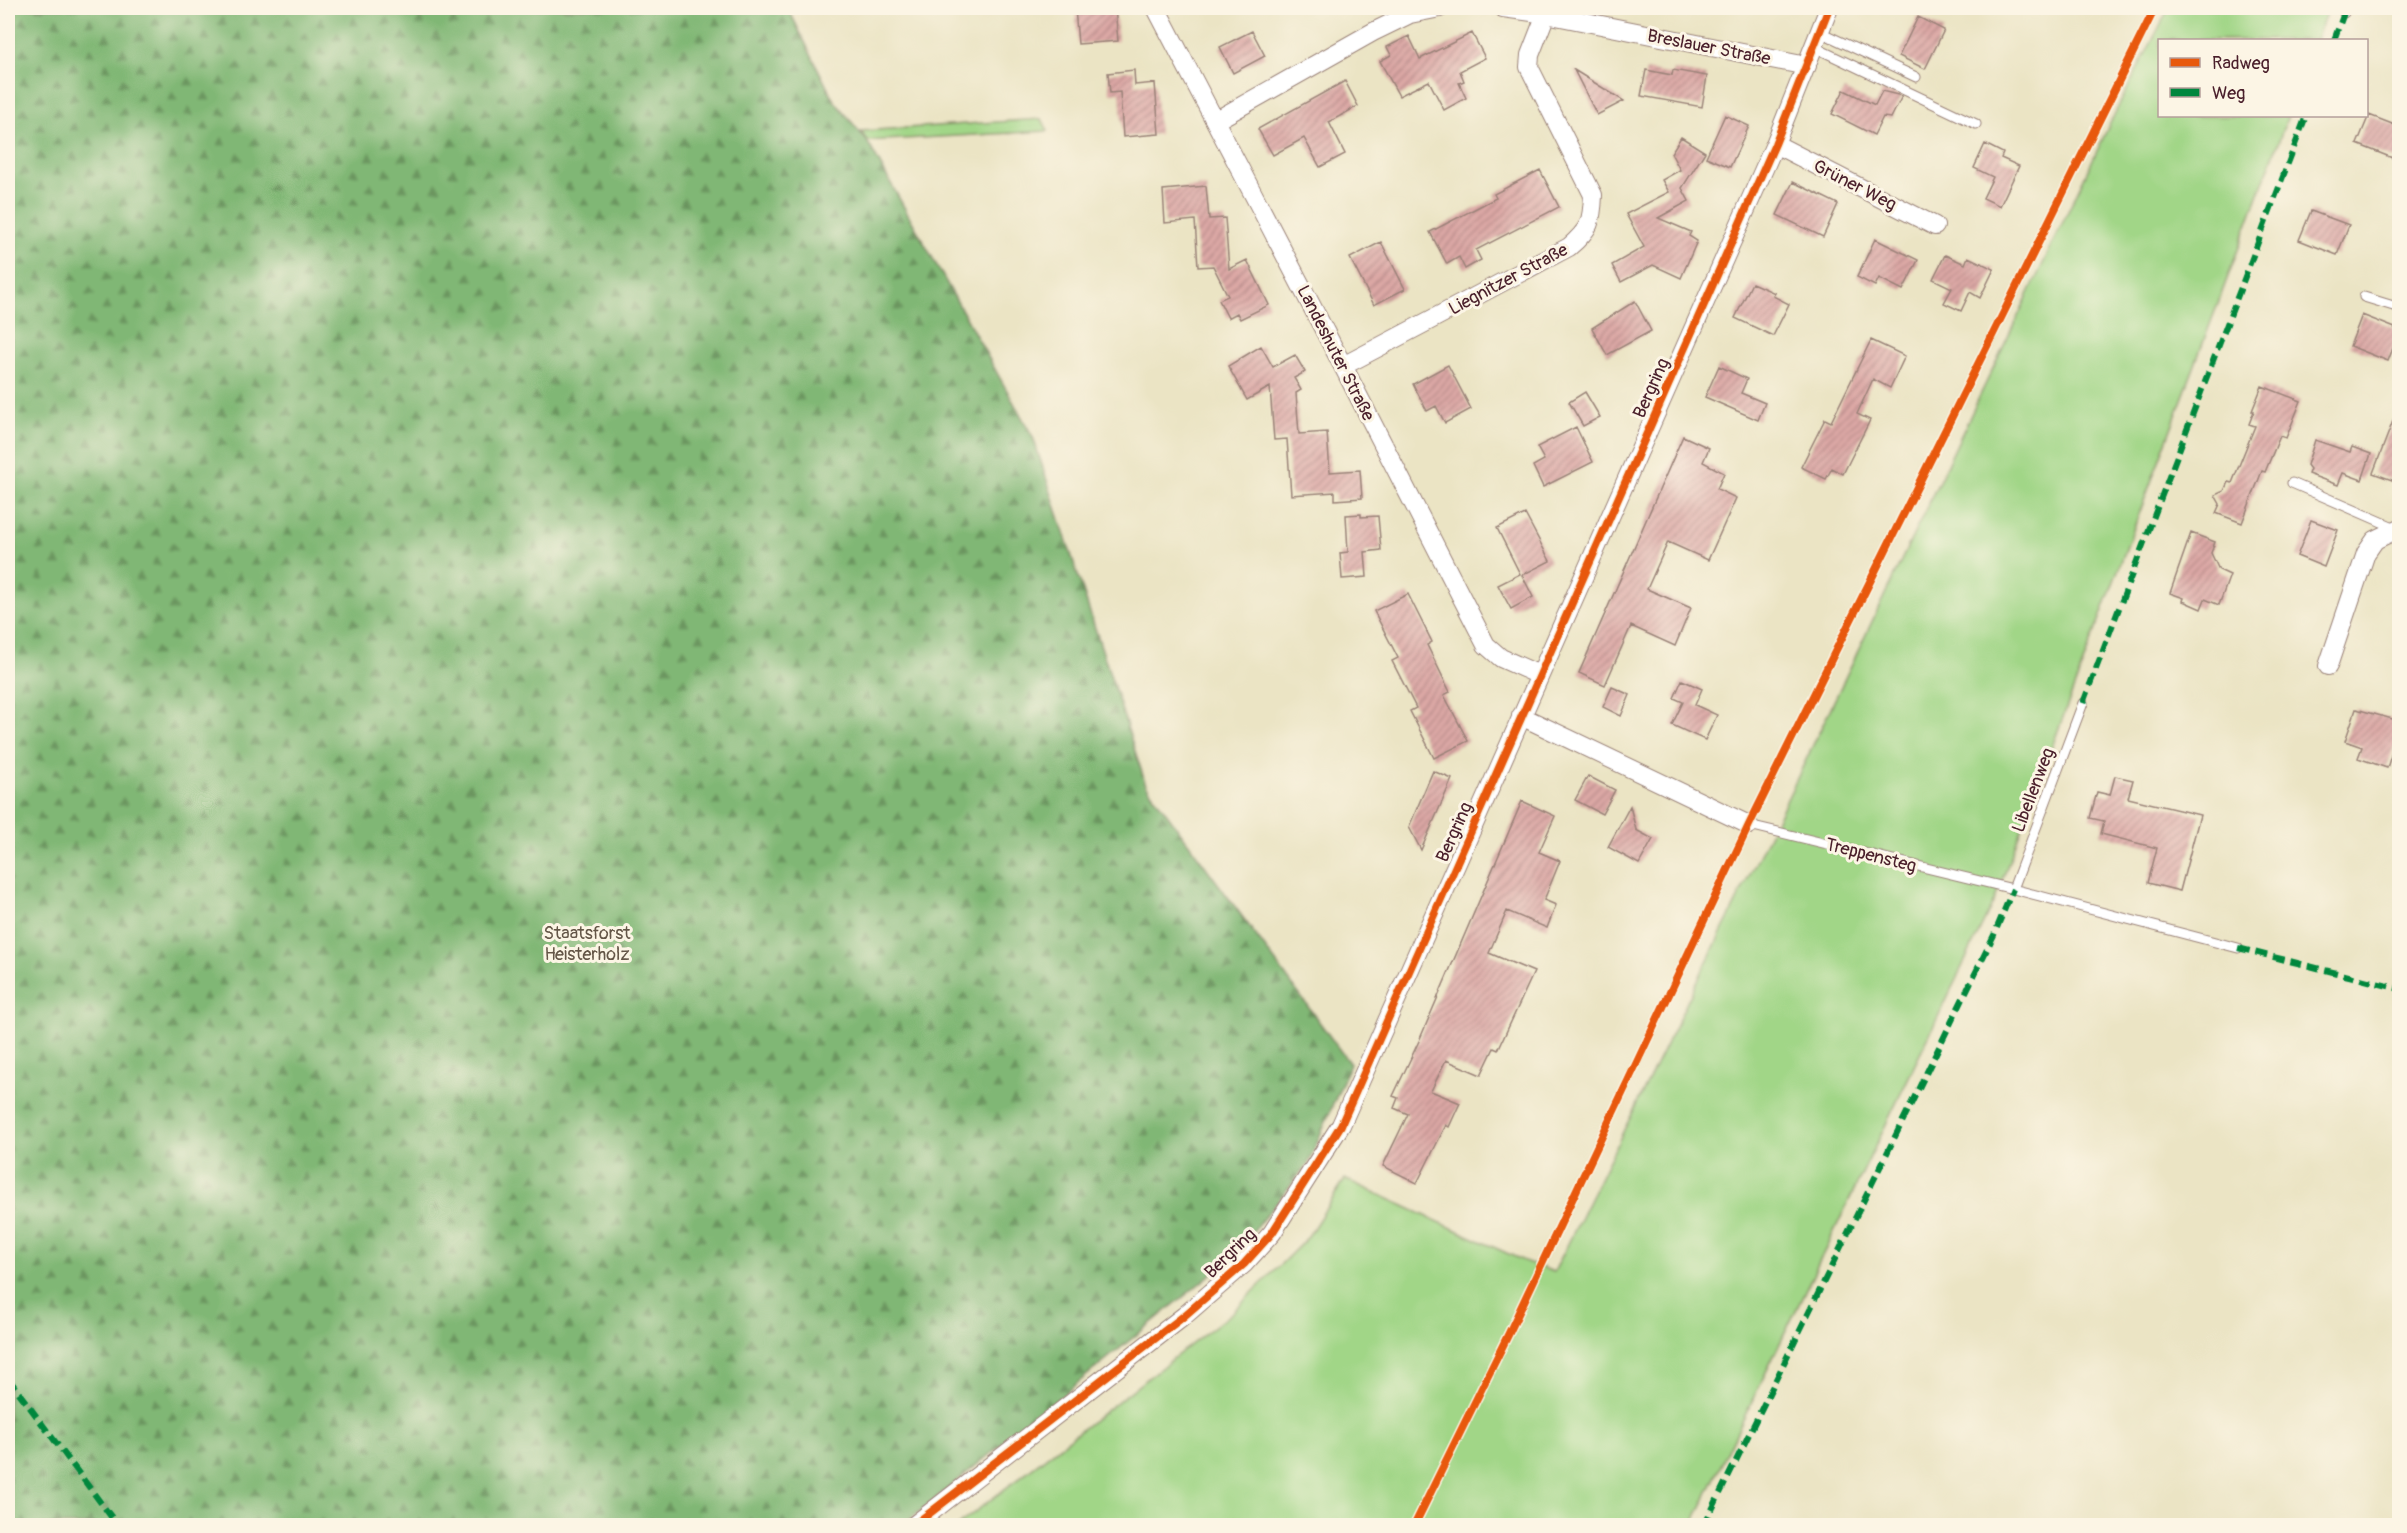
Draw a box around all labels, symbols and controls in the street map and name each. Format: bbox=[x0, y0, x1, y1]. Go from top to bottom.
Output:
street label: Breslauer Straße bbox=[1645, 24, 1773, 71]
legend bbox=[2158, 39, 2368, 117]
text: Radweg bbox=[2212, 52, 2270, 75]
text: Weg bbox=[2212, 82, 2245, 105]
street label: Grüner Weg bbox=[1809, 155, 1900, 216]
street label: Liegnitzer Straße bbox=[1445, 238, 1572, 321]
street label: Landeshuter Straße bbox=[1291, 282, 1380, 425]
street label: Bergring bbox=[1628, 355, 1675, 422]
street label: Libellenweg bbox=[2007, 745, 2060, 836]
street label: Bergring bbox=[1431, 799, 1478, 866]
street label: Treppensteg bbox=[1823, 833, 1919, 878]
park label: Staatsforst Heisterholz bbox=[544, 922, 631, 966]
street label: Bergring bbox=[1200, 1223, 1261, 1284]

